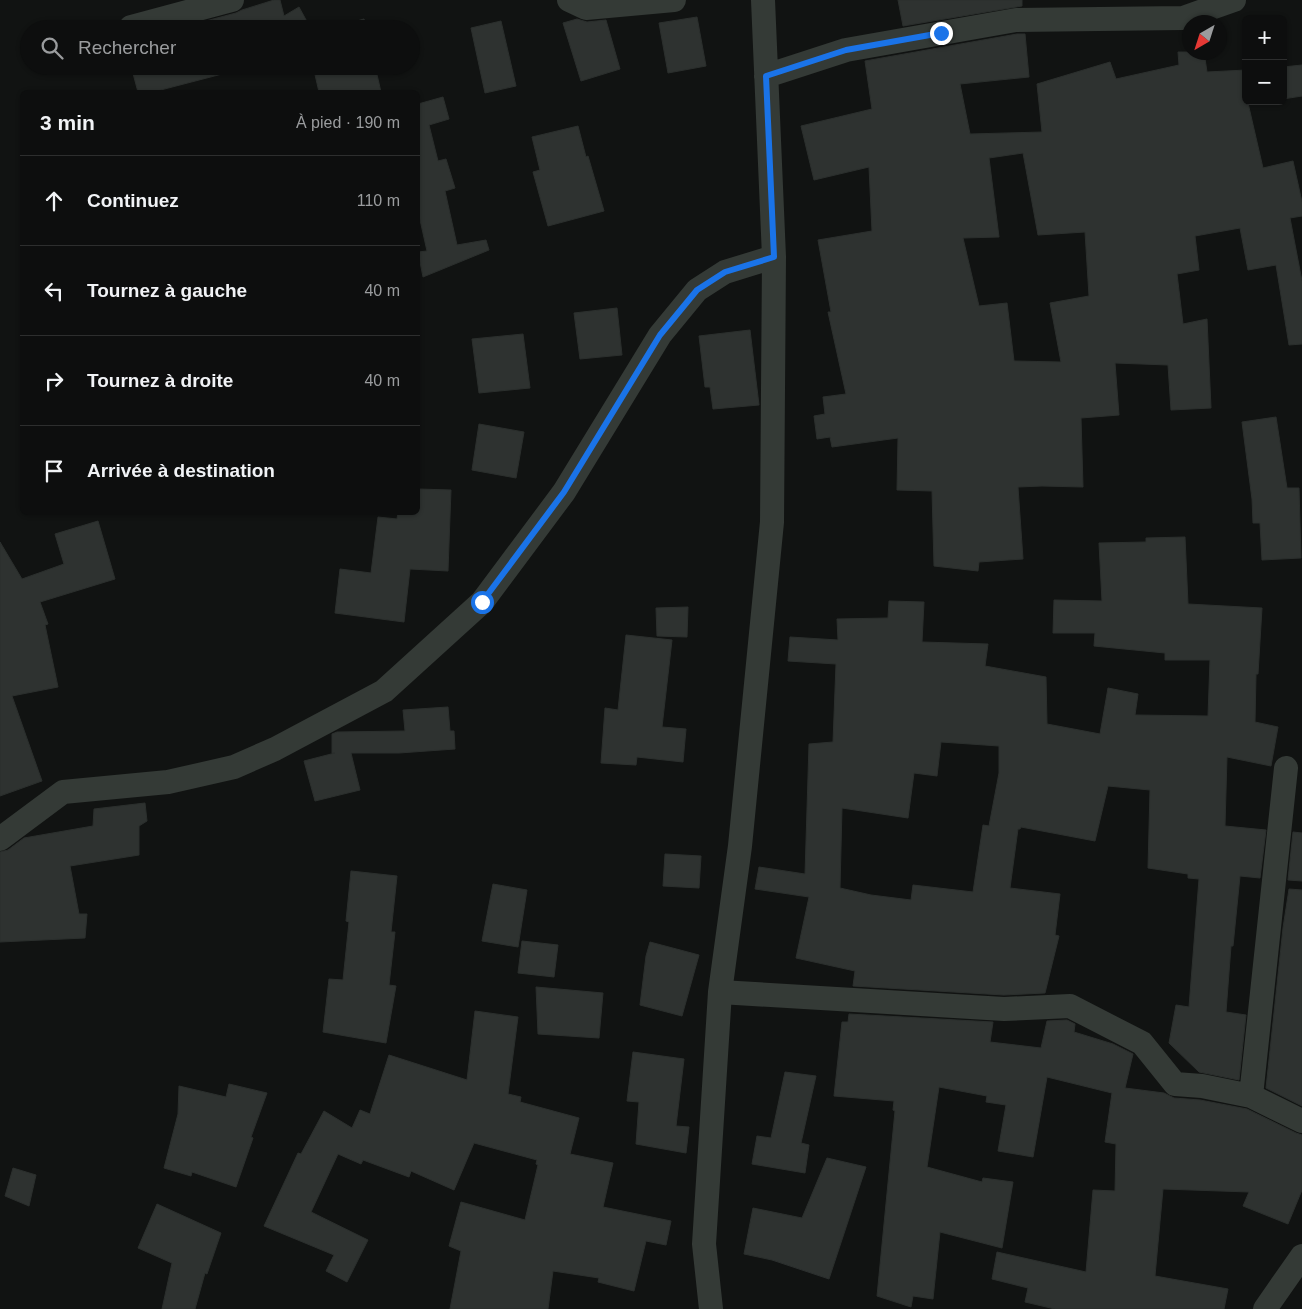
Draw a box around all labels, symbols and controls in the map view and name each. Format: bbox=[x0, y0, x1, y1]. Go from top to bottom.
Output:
north arrow bbox=[1182, 15, 1227, 60]
map controls bbox=[1242, 15, 1287, 105]
button: + bbox=[1242, 15, 1287, 60]
search box bbox=[20, 20, 420, 75]
route end bbox=[930, 22, 953, 45]
icon: search bbox=[38, 34, 66, 62]
text: Rechercher bbox=[78, 37, 176, 58]
button: − bbox=[1242, 60, 1287, 105]
text: 3 min bbox=[40, 111, 95, 134]
text: À pied · 190 m bbox=[296, 114, 400, 131]
icon: ahead bbox=[40, 187, 68, 215]
text: Continuez bbox=[87, 190, 179, 211]
text: 110 m bbox=[357, 192, 400, 209]
icon: left bbox=[40, 277, 68, 305]
text: Tournez à gauche bbox=[87, 280, 247, 301]
text: 40 m bbox=[364, 282, 400, 299]
icon: right bbox=[40, 367, 68, 395]
text: Tournez à droite bbox=[87, 370, 233, 391]
text: 40 m bbox=[364, 372, 400, 389]
icon: arrive bbox=[40, 457, 68, 485]
text: Arrivée à destination bbox=[87, 460, 275, 481]
route start bbox=[471, 591, 494, 614]

